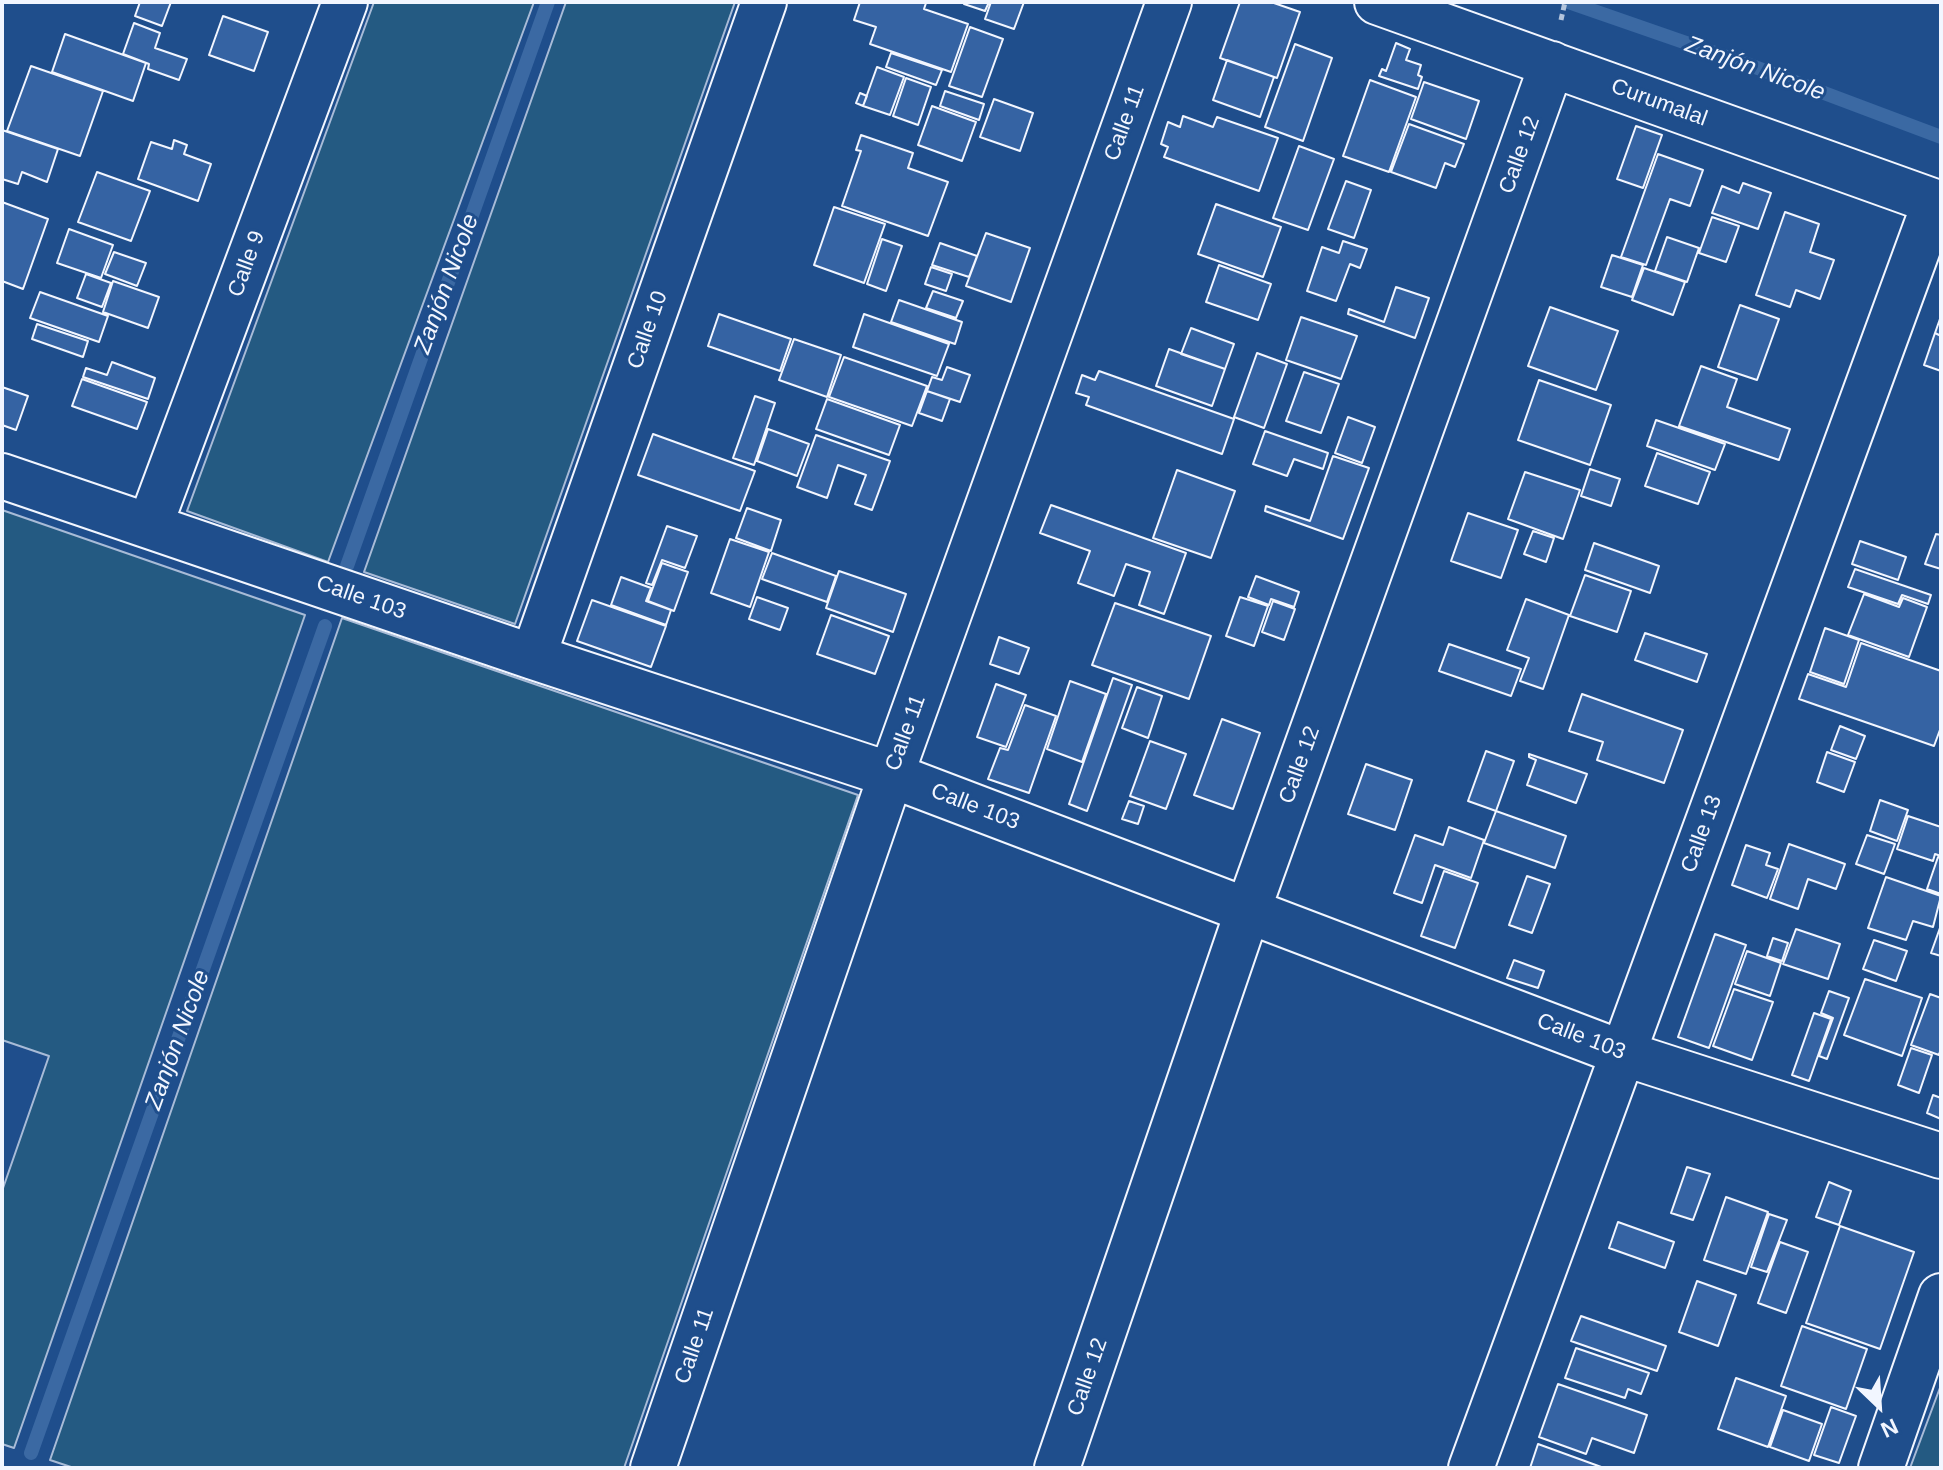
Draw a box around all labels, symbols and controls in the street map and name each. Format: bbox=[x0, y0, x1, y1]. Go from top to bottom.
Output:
water label: Zanjón Nicole bbox=[1681, 30, 1829, 108]
street label: Curumalal bbox=[1607, 73, 1711, 133]
street label: Calle 11 bbox=[1099, 81, 1151, 165]
street label: Calle 12 bbox=[1494, 113, 1546, 197]
water label: Zanjón Nicole bbox=[408, 210, 486, 358]
street label: Calle 9 bbox=[223, 227, 271, 301]
street label: Calle 10 bbox=[622, 288, 674, 372]
street label: Calle 103 bbox=[313, 570, 409, 626]
street label: Calle 11 bbox=[880, 691, 932, 775]
street label: Calle 12 bbox=[1274, 723, 1326, 807]
street label: Calle 103 bbox=[927, 778, 1023, 836]
street label: Calle 13 bbox=[1676, 792, 1728, 876]
water label: Zanjón Nicole bbox=[139, 966, 217, 1114]
street label: Calle 103 bbox=[1533, 1008, 1629, 1066]
street label: Calle 11 bbox=[670, 1304, 720, 1388]
street label: Calle 12 bbox=[1062, 1335, 1114, 1419]
north arrow bbox=[1839, 1366, 1919, 1446]
text: N bbox=[1877, 1414, 1902, 1443]

